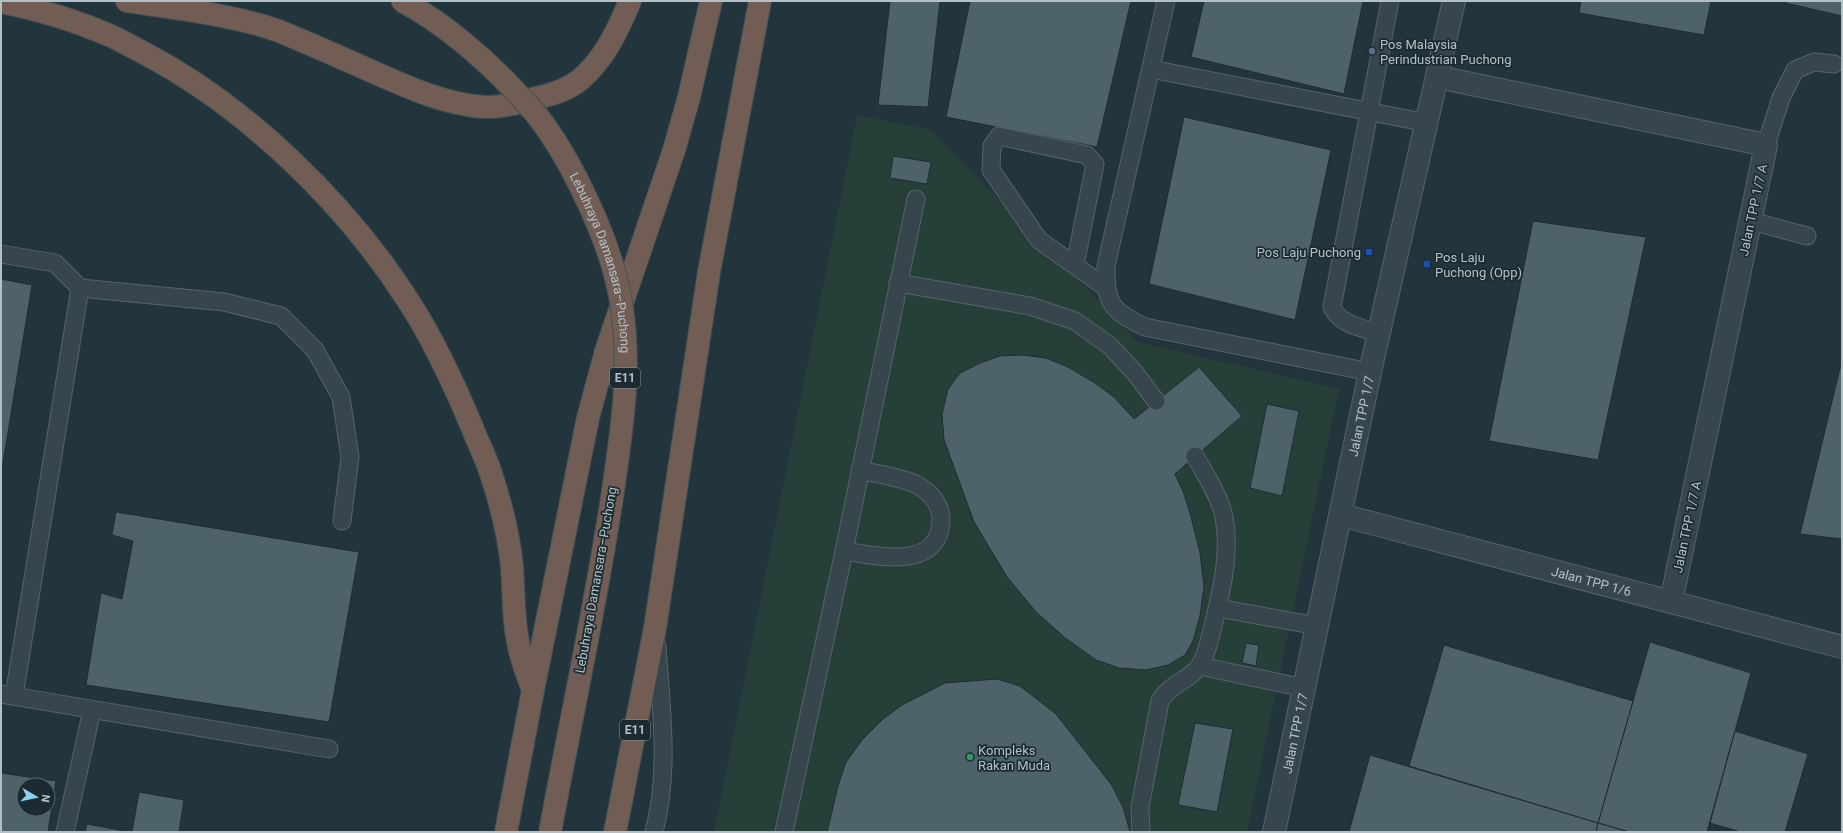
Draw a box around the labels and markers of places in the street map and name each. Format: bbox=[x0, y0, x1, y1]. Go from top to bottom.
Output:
place label: Pos Malaysia Perindustrian Puchong bbox=[1380, 37, 1512, 67]
marker: Pos Malaysia Perindustrian Puchong bbox=[1367, 46, 1377, 56]
place label: Pos Laju Puchong bbox=[1257, 245, 1361, 260]
marker: Pos Laju Puchong bbox=[1364, 247, 1374, 257]
place label: Pos Laju Puchong (Opp) bbox=[1435, 250, 1522, 280]
marker: Pos Laju Puchong (Opp) bbox=[1422, 259, 1432, 269]
place label: Kompleks Rakan Muda bbox=[978, 743, 1050, 773]
marker: Kompleks Rakan Muda bbox=[965, 752, 975, 762]

